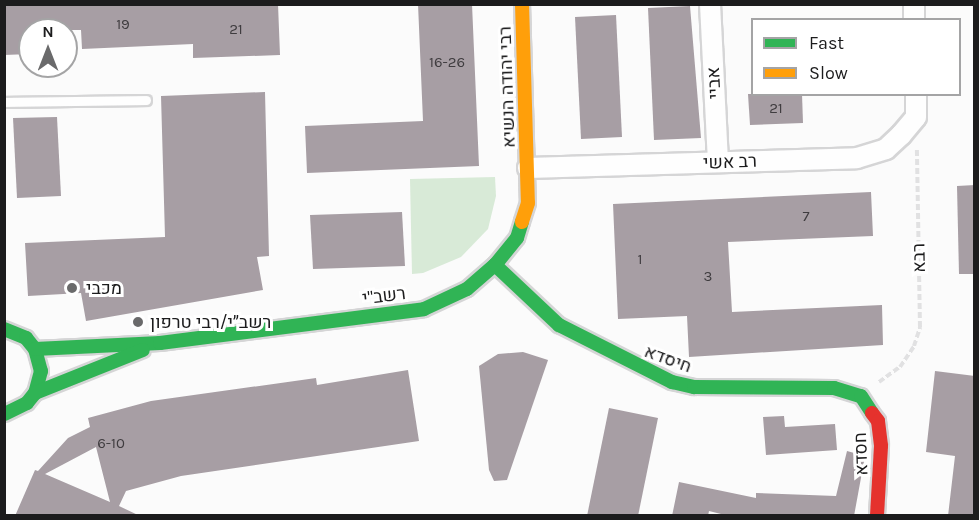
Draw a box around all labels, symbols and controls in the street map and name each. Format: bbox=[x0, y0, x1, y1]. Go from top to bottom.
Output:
house number: 19 bbox=[116, 16, 130, 34]
north arrow bbox=[18, 18, 78, 78]
legend bbox=[751, 18, 961, 96]
house number: 21 bbox=[229, 21, 243, 39]
text: N bbox=[42, 22, 54, 41]
street label: רבי יהודה הנשיא bbox=[494, 26, 520, 148]
text: Fast bbox=[809, 32, 844, 54]
house number: 16-26 bbox=[429, 54, 465, 72]
text: Slow bbox=[809, 62, 848, 84]
street label: אביי bbox=[702, 67, 726, 99]
house number: 21 bbox=[769, 100, 783, 118]
street label: רב אשי bbox=[703, 150, 757, 174]
house number: 7 bbox=[802, 208, 810, 226]
street label: רבא bbox=[908, 243, 930, 273]
house number: 1 bbox=[638, 251, 642, 269]
house number: 3 bbox=[704, 268, 712, 286]
place label: מכבי bbox=[86, 277, 122, 299]
marker: מכבי bbox=[63, 279, 81, 297]
street label: רשב"י bbox=[361, 283, 407, 309]
place label: רשב״י/רבי טרפון bbox=[150, 311, 271, 333]
marker: רשב״י/רבי טרפון bbox=[131, 315, 145, 329]
street label: חיסדא bbox=[641, 341, 695, 377]
street label: חסדא bbox=[849, 432, 873, 476]
house number: 6-10 bbox=[97, 435, 125, 453]

